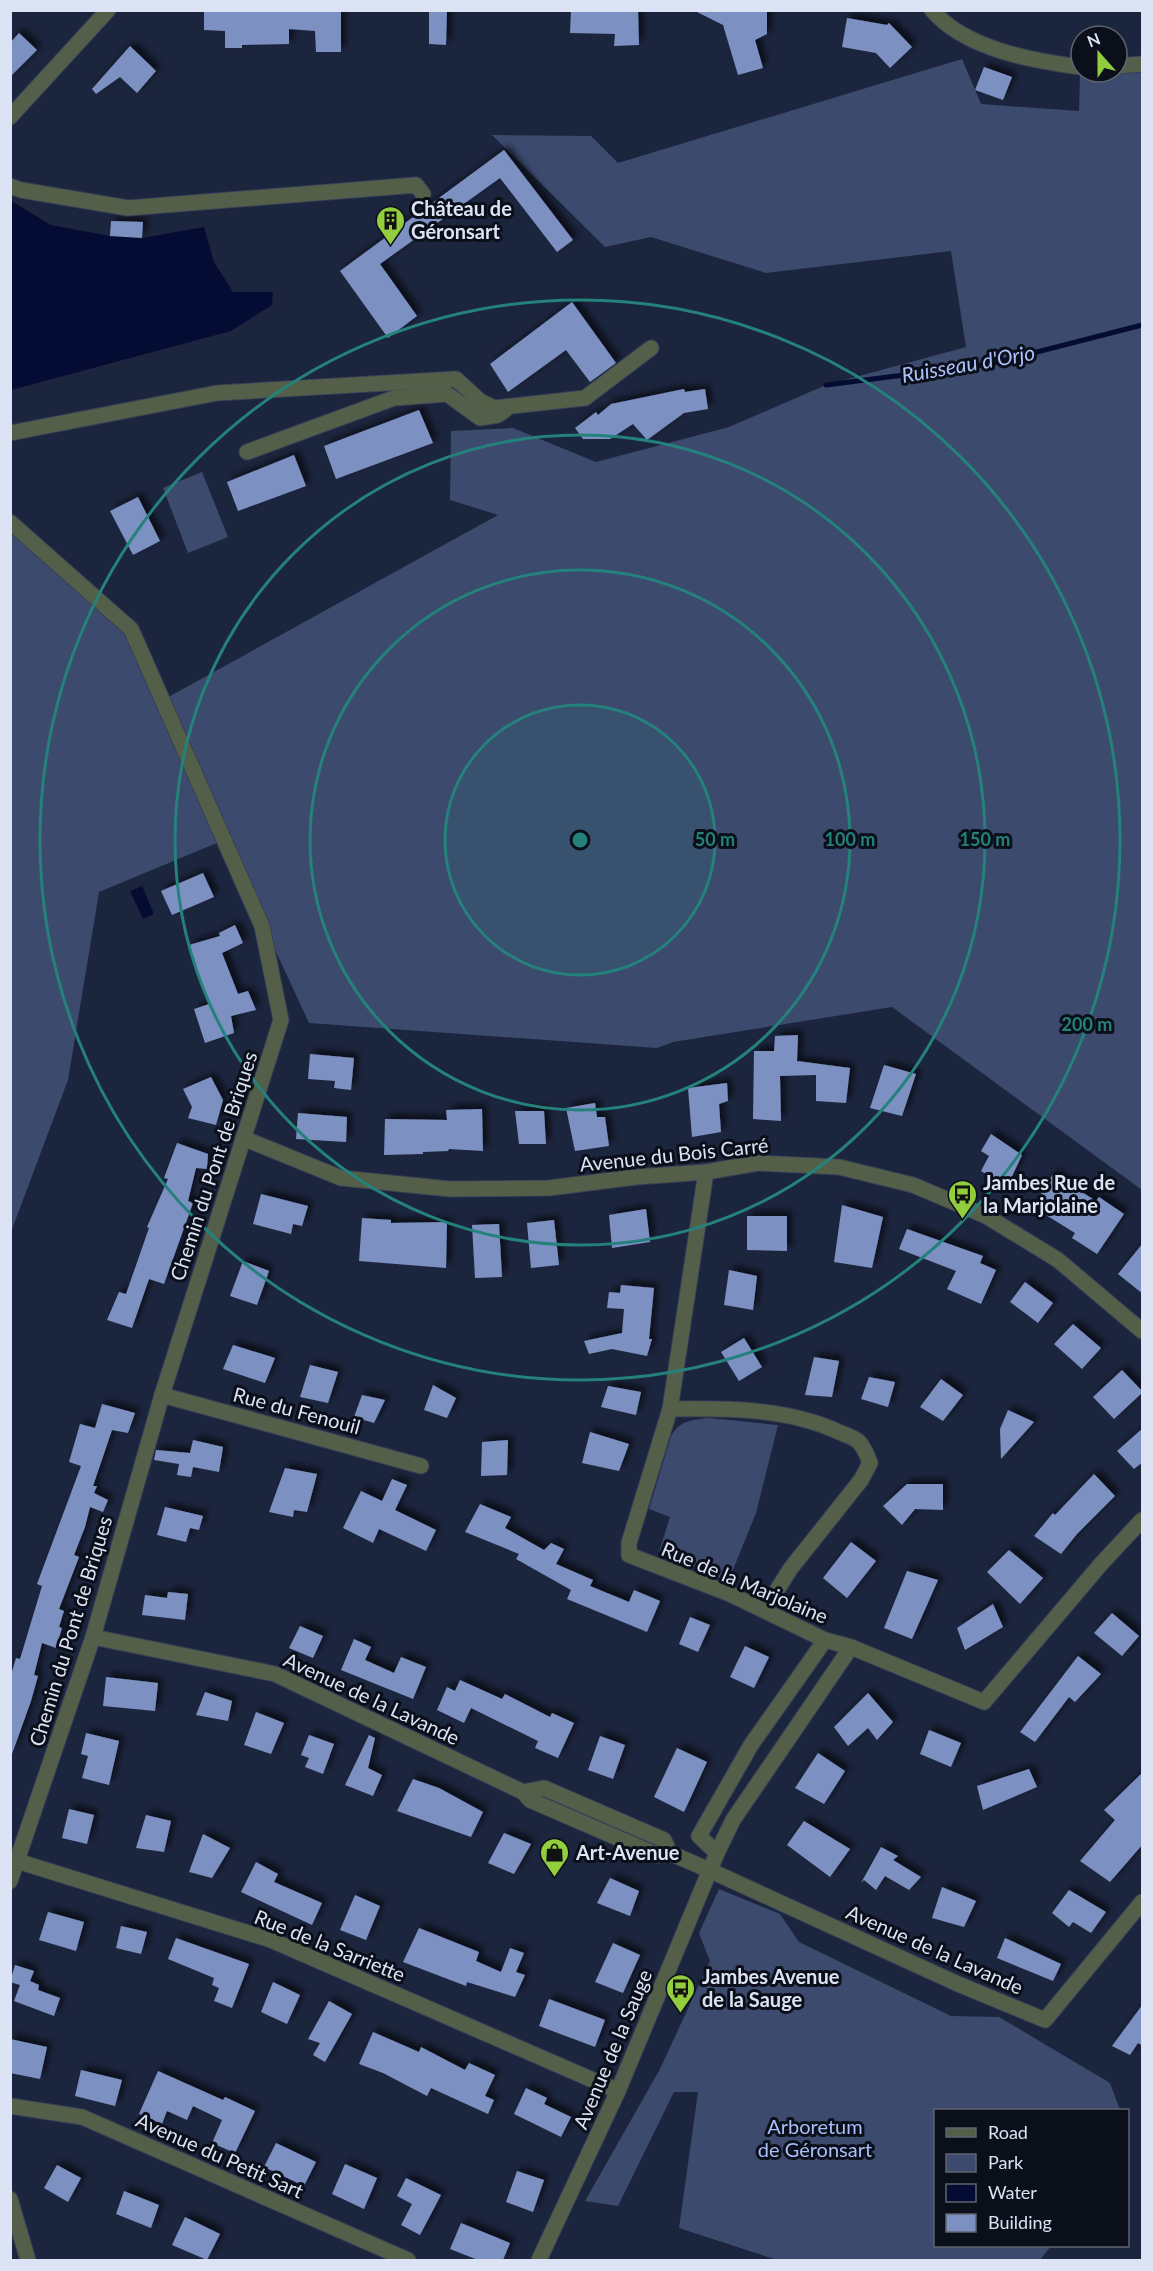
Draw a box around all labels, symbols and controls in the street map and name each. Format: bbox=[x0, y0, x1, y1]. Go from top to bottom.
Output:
north arrow bbox=[1069, 24, 1129, 84]
text: N bbox=[1084, 28, 1103, 51]
place label: Château de Géronsart bbox=[411, 196, 512, 243]
building icon: Château de Géronsart bbox=[374, 204, 406, 246]
water label: Ruisseau d'Orjo bbox=[899, 339, 1037, 387]
text: 50 m bbox=[695, 828, 735, 850]
text: 100 m bbox=[825, 828, 875, 850]
text: 150 m bbox=[960, 828, 1010, 850]
centre of rings bbox=[570, 830, 590, 850]
text: 200 m bbox=[1062, 1013, 1112, 1035]
street label: Chemin du Pont de Briques bbox=[165, 1048, 261, 1284]
street label: Avenue du Bois Carré bbox=[579, 1132, 769, 1176]
place label: Jambes Rue de la Marjolaine bbox=[983, 1170, 1115, 1217]
bus stop icon: Jambes Rue de la Marjolaine bbox=[946, 1178, 978, 1220]
street label: Rue du Fenouil bbox=[231, 1382, 363, 1438]
street label: Chemin du Pont de Briques bbox=[24, 1513, 116, 1749]
street label: Rue de la Marjolaine bbox=[658, 1536, 832, 1628]
street label: Avenue de la Lavande bbox=[280, 1647, 464, 1749]
shop icon: Art-Avenue bbox=[539, 1836, 571, 1878]
place label: Art-Avenue bbox=[575, 1840, 680, 1864]
street label: Avenue de la Lavande bbox=[843, 1899, 1027, 1999]
street label: Rue de la Sarriette bbox=[251, 1904, 409, 1986]
place label: Jambes Avenue de la Sauge bbox=[702, 1964, 840, 2011]
street label: Avenue de la Sauge bbox=[568, 1966, 656, 2132]
bus stop icon: Jambes Avenue de la Sauge bbox=[665, 1972, 697, 2014]
street label: Avenue du Petit Sart bbox=[133, 2107, 307, 2203]
legend bbox=[934, 2109, 1129, 2247]
park label: Arboretum de Géronsart bbox=[758, 2114, 872, 2161]
text: Road bbox=[988, 2121, 1028, 2143]
text: Park bbox=[988, 2151, 1024, 2173]
text: Water bbox=[988, 2181, 1037, 2203]
text: Building bbox=[988, 2211, 1052, 2233]

